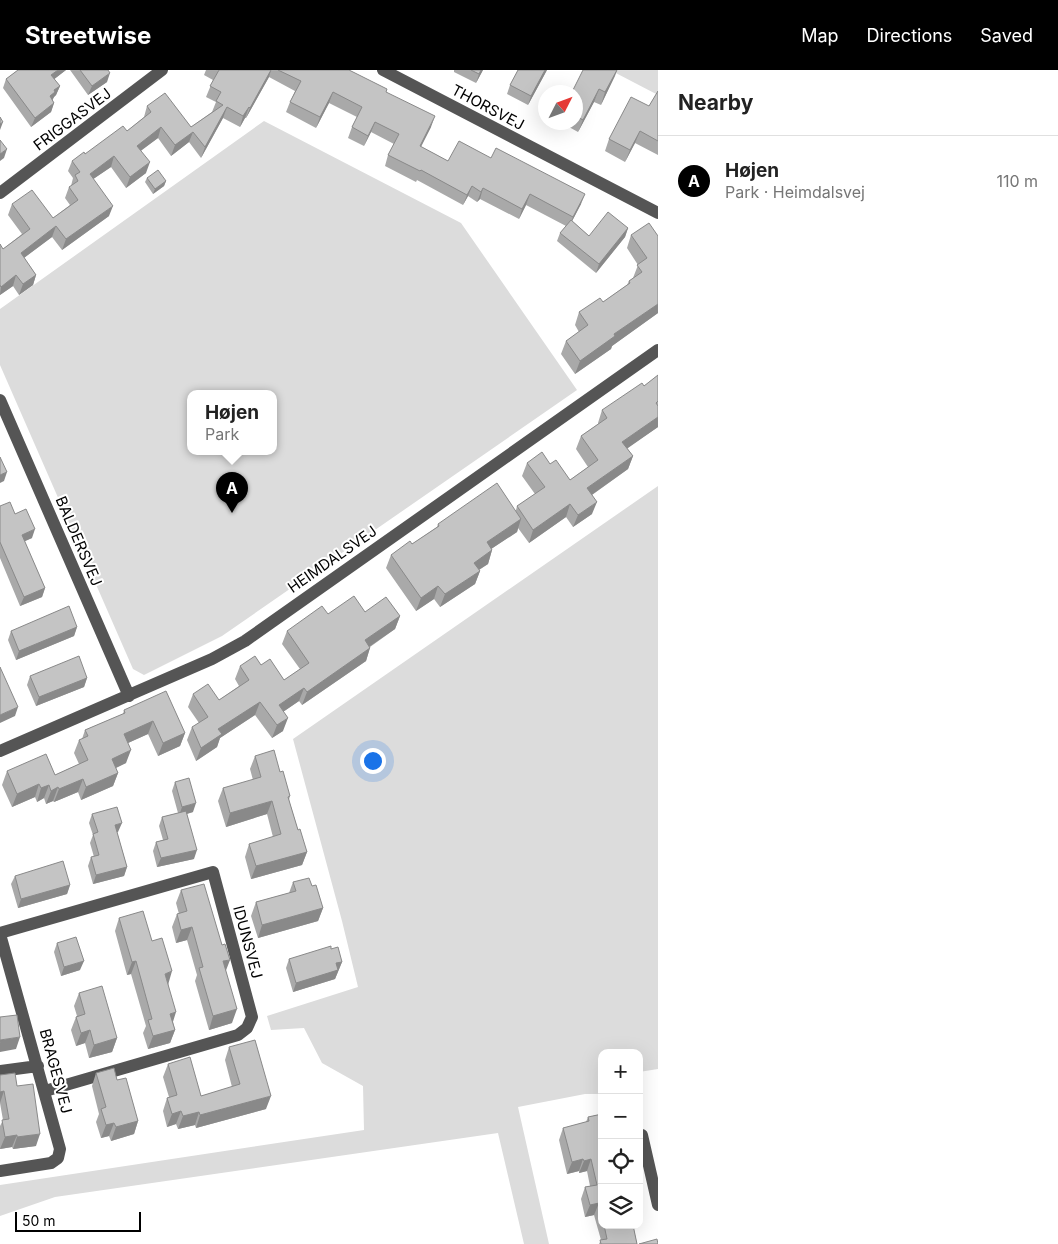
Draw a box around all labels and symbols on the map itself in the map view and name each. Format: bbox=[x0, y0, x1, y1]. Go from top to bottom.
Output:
street label: THORSVEJ bbox=[448, 80, 528, 134]
street label: FRIGGASVEJ bbox=[29, 84, 115, 154]
north arrow bbox=[538, 85, 583, 130]
pin: A bbox=[216, 472, 248, 513]
street label: BALDERSVEJ bbox=[52, 493, 106, 589]
street label: HEIMDALSVEJ bbox=[284, 521, 380, 597]
your location bbox=[360, 748, 386, 774]
street label: IDUNSVEJ bbox=[229, 903, 267, 981]
street label: BRAGESVEJ bbox=[36, 1026, 76, 1116]
scale bar bbox=[15, 1209, 141, 1232]

